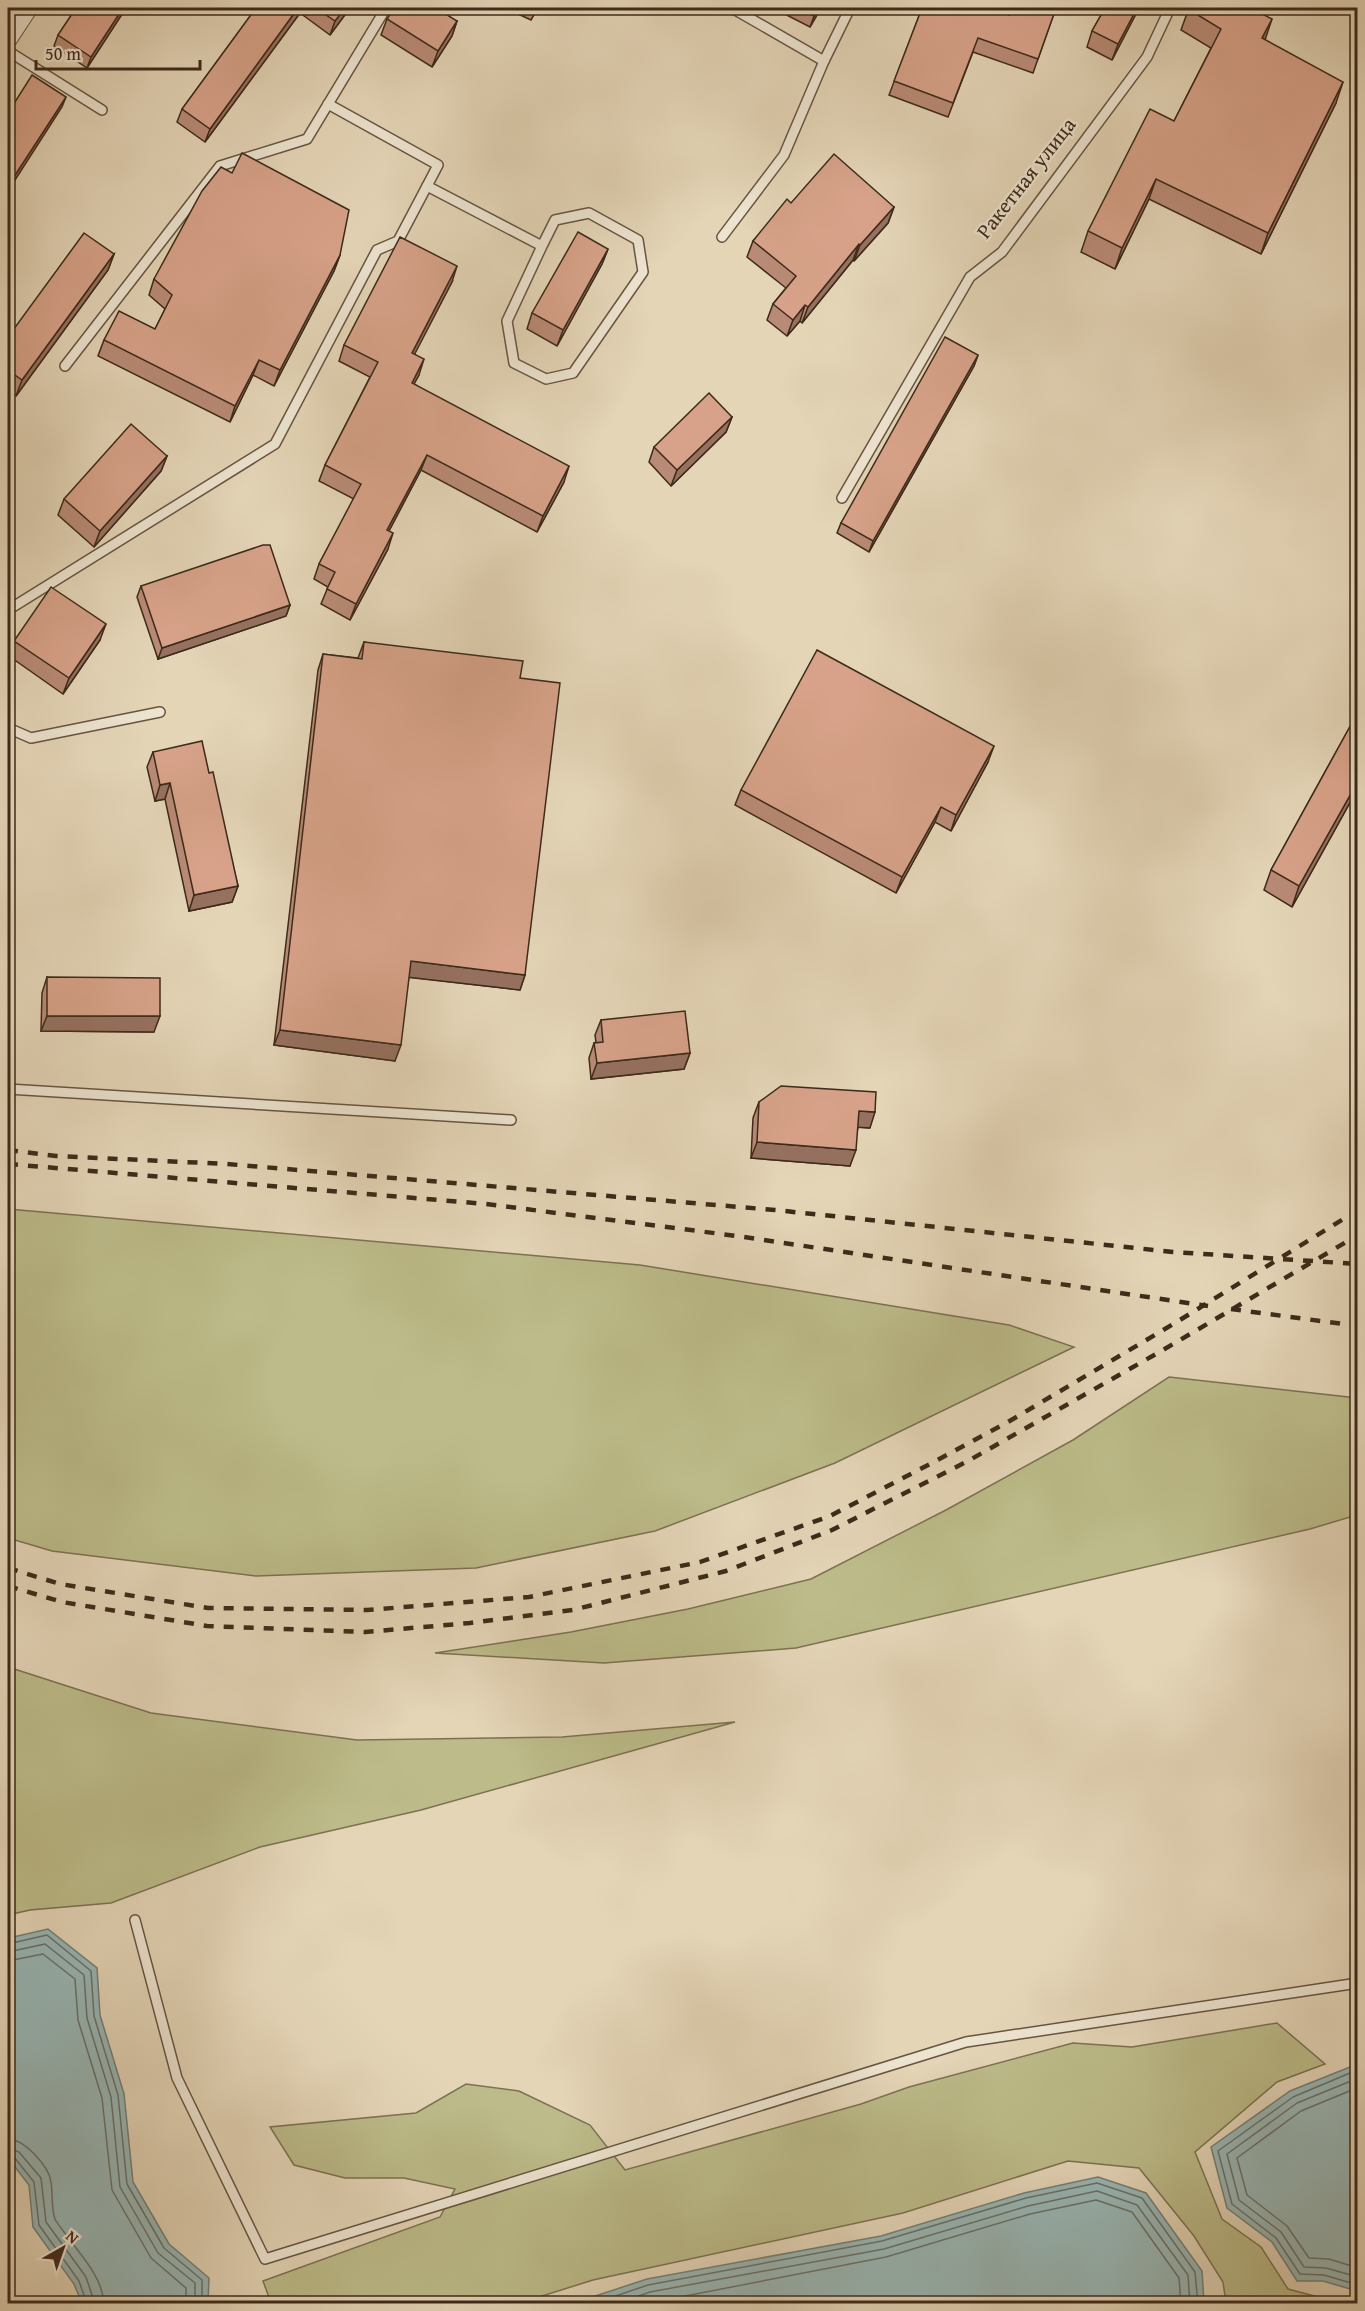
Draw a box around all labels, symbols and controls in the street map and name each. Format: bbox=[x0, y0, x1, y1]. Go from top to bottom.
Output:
scale bar bbox=[36, 33, 200, 71]
text: 50 m bbox=[45, 40, 81, 67]
street label: Ракетная улица bbox=[968, 110, 1083, 245]
north arrow bbox=[33, 2218, 93, 2278]
text: N bbox=[61, 2224, 85, 2249]

